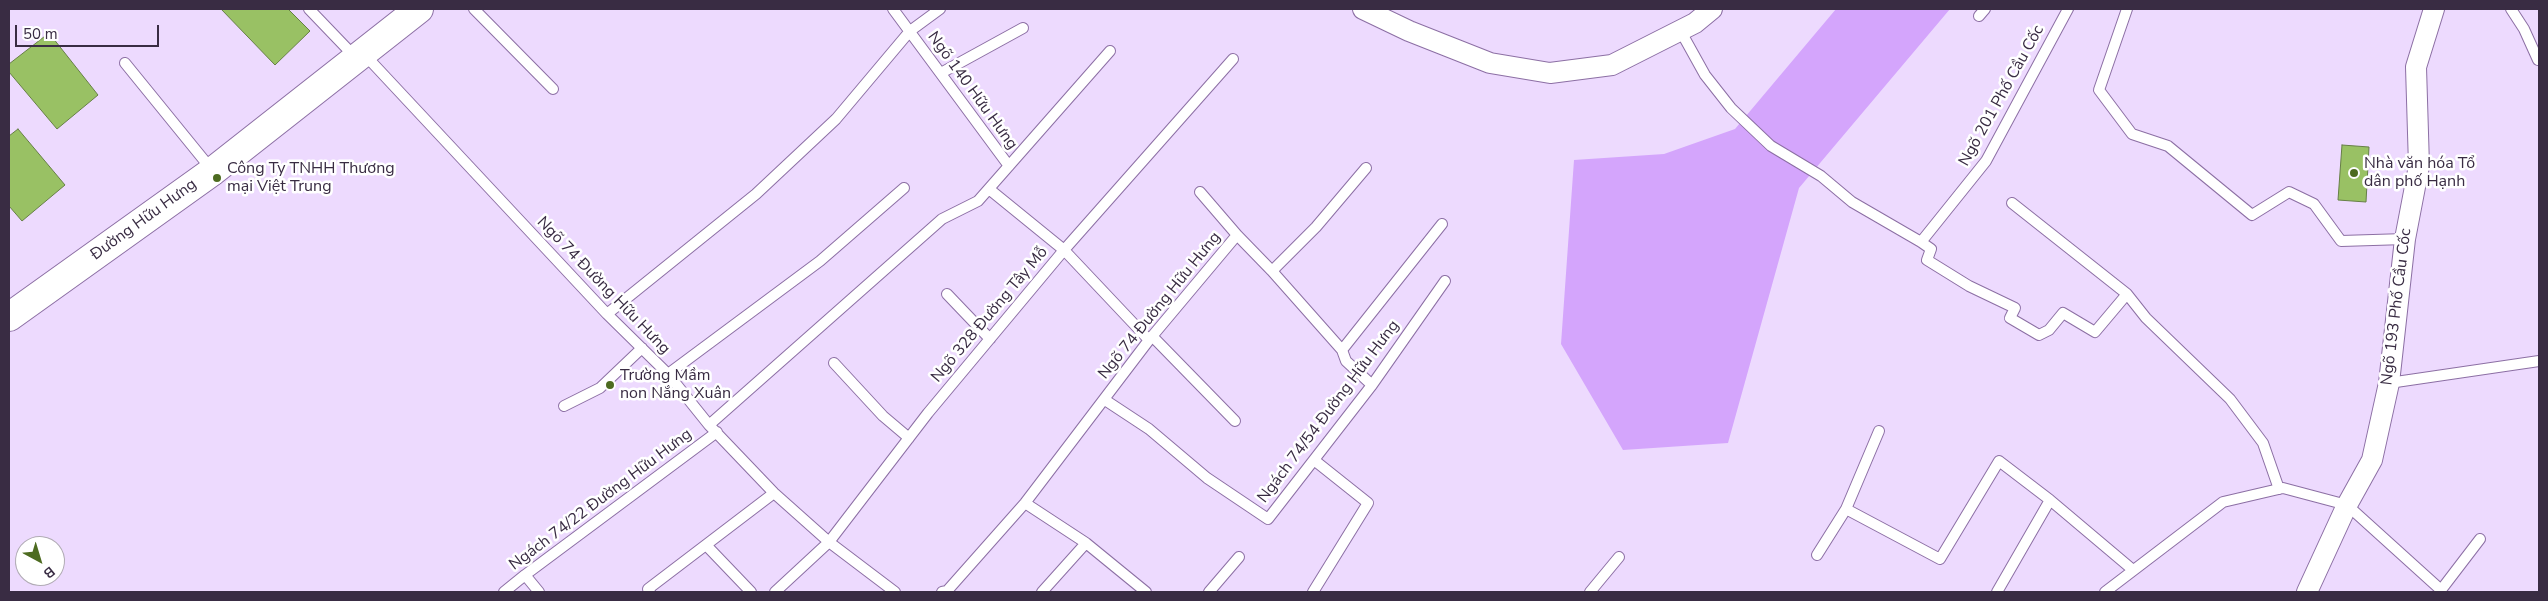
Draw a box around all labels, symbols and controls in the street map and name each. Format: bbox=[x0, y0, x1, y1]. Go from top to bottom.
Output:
scale bar bbox=[18, 15, 161, 47]
street label: Ngõ 201 Phố Cầu Cốc bbox=[1955, 22, 2049, 170]
text: 50 m bbox=[23, 24, 58, 44]
street label: Ngõ 140 Hữu Hưng bbox=[923, 28, 1021, 154]
place label: Nhà văn hóa Tổ dân phố Hạnh bbox=[2364, 154, 2475, 192]
place label: Công Ty TNHH Thương mại Việt Trung bbox=[227, 159, 395, 197]
marker: Nhà văn hóa Tổ dân phố Hạnh bbox=[2348, 167, 2360, 179]
marker: Công Ty TNHH Thương mại Việt Trung bbox=[211, 172, 223, 184]
street label: Đường Hữu Hưng bbox=[87, 175, 201, 265]
street label: Ngõ 74 Đường Hữu Hưng bbox=[532, 213, 674, 359]
street label: Ngõ 193 Phố Cầu Cốc bbox=[2378, 227, 2416, 387]
street label: Ngõ 74 Đường Hữu Hưng bbox=[1095, 229, 1225, 383]
street label: Ngõ 328 Đường Tây Mỗ bbox=[928, 243, 1052, 387]
street label: Ngách 74/54 Đường Hữu Hưng bbox=[1254, 317, 1404, 507]
place label: Trường Mầm non Nắng Xuân bbox=[620, 366, 731, 404]
marker: Trường Mầm non Nắng Xuân bbox=[604, 379, 616, 391]
street label: Ngách 74/22 Đường Hữu Hưng bbox=[506, 425, 696, 575]
north arrow bbox=[15, 536, 65, 586]
text: B bbox=[39, 562, 59, 583]

